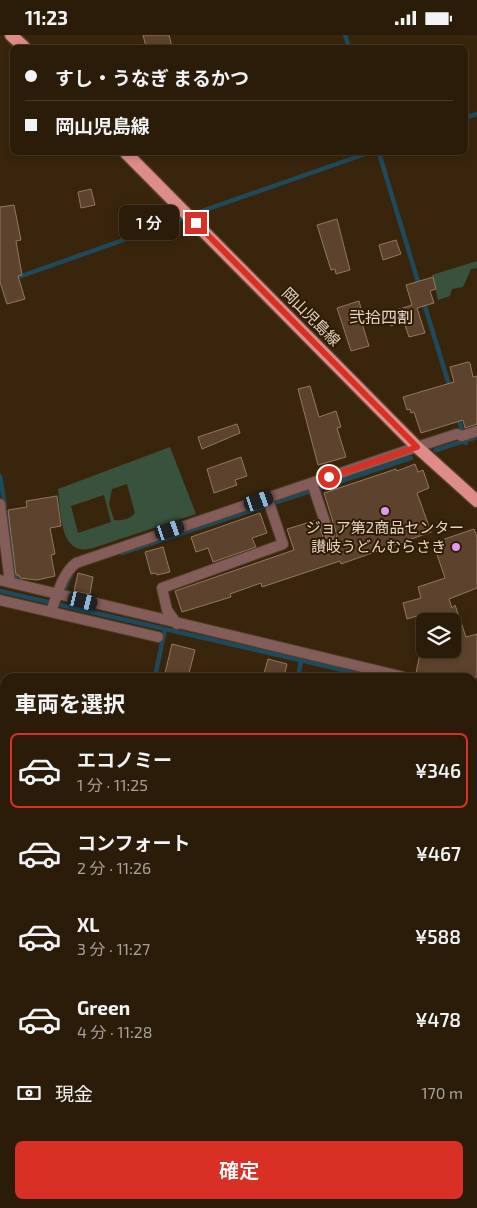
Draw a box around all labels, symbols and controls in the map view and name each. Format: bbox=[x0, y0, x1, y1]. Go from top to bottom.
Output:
text: 11:23 bbox=[25, 6, 68, 29]
text: すし・うなぎ まるかつ bbox=[55, 66, 249, 89]
text: 岡山児島線 bbox=[55, 114, 150, 137]
callout: 1 分 bbox=[119, 205, 178, 241]
route end bbox=[185, 212, 207, 234]
text: 1 分 bbox=[136, 213, 162, 232]
street label: 岡山児島線 bbox=[279, 283, 345, 349]
district label: 弐拾四割 bbox=[349, 307, 413, 326]
route start bbox=[318, 466, 340, 488]
car bbox=[242, 489, 275, 513]
marker: ジョア第2商品センター bbox=[379, 505, 391, 517]
car bbox=[153, 518, 186, 542]
place label: ジョア第2商品センター bbox=[306, 518, 464, 536]
place label: 讃岐うどんむらさき bbox=[311, 537, 446, 555]
marker: 讃岐うどんむらさき bbox=[450, 541, 462, 553]
car bbox=[66, 590, 99, 612]
map controls bbox=[416, 613, 461, 658]
button: layers bbox=[416, 613, 461, 658]
text: 車両を選択 bbox=[15, 690, 125, 716]
icon: car bbox=[17, 748, 62, 793]
text: エコノミー bbox=[77, 748, 172, 771]
text: ¥346 bbox=[415, 759, 461, 782]
text: 1 分 · 11:25 bbox=[77, 775, 148, 794]
icon: car bbox=[17, 831, 62, 876]
text: コンフォート bbox=[77, 831, 190, 854]
text: ¥467 bbox=[416, 842, 461, 865]
text: 2 分 · 11:26 bbox=[77, 858, 151, 877]
text: XL bbox=[77, 913, 99, 936]
icon: car bbox=[17, 914, 62, 959]
text: ¥588 bbox=[415, 925, 461, 948]
text: 3 分 · 11:27 bbox=[77, 939, 150, 958]
text: Green bbox=[77, 996, 130, 1019]
icon: car bbox=[17, 997, 62, 1042]
text: ¥478 bbox=[415, 1008, 461, 1031]
text: 4 分 · 11:28 bbox=[77, 1022, 153, 1041]
icon: cash bbox=[15, 1079, 43, 1107]
text: 現金 bbox=[55, 1082, 93, 1105]
text: 170 m bbox=[421, 1083, 463, 1102]
button: 確定 bbox=[15, 1141, 463, 1199]

